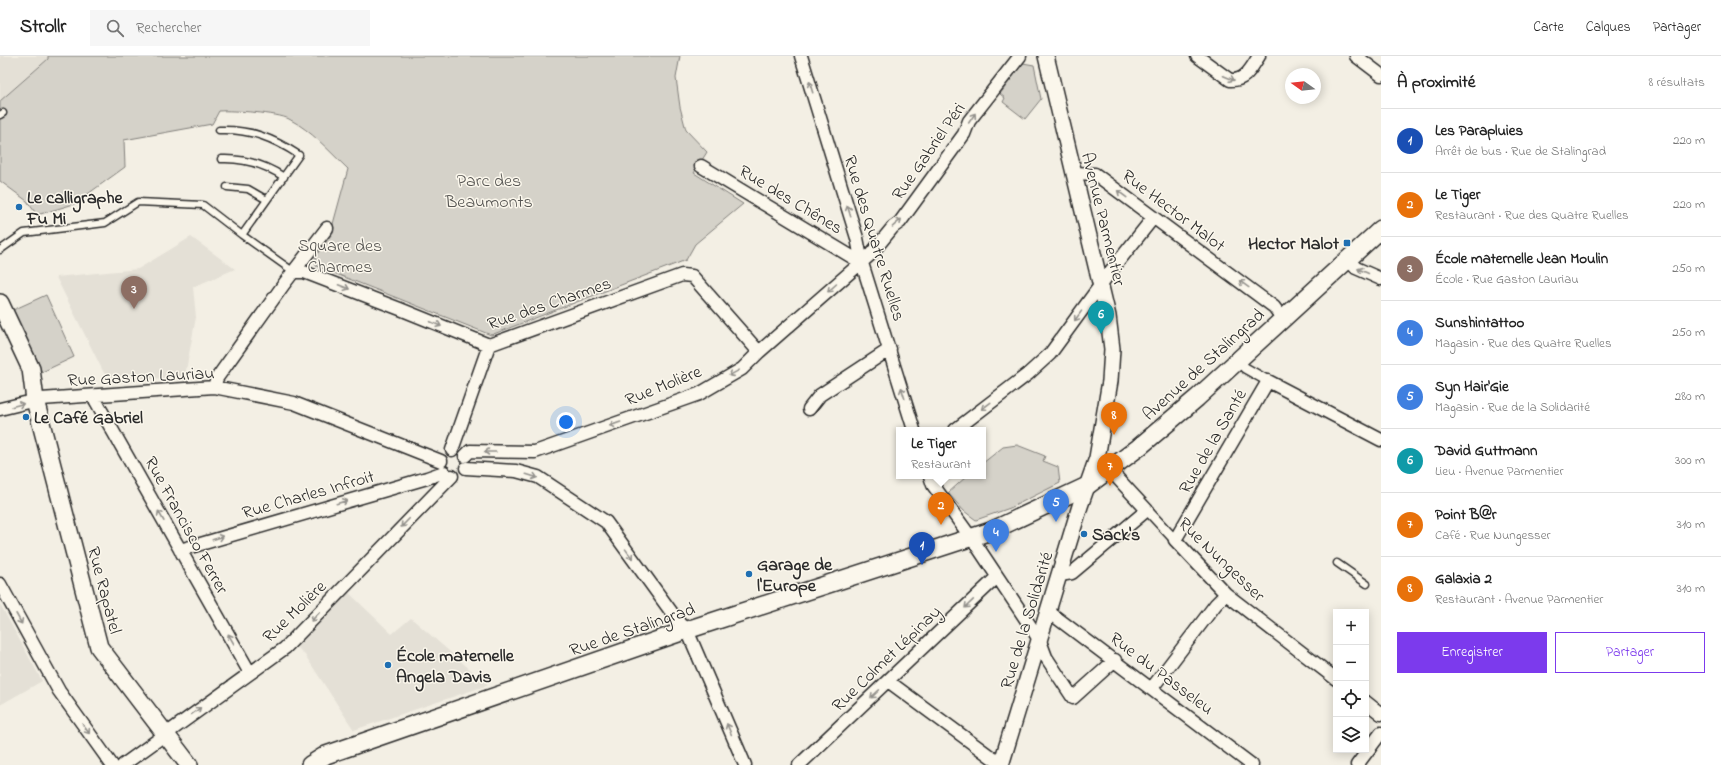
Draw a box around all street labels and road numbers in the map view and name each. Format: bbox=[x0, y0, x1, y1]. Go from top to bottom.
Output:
street label: Rue Gabriel Péri bbox=[886, 98, 973, 206]
street label: Avenue Parmentier bbox=[1073, 150, 1131, 289]
street label: Rue des Quatre Ruelles bbox=[836, 153, 911, 325]
street label: Rue des Chênes bbox=[733, 159, 847, 242]
street label: Rue Hector Malot bbox=[1116, 164, 1230, 259]
street label: Rue des Charmes bbox=[484, 272, 615, 338]
street label: Avenue de Stalingrad bbox=[1137, 303, 1272, 428]
street label: Rue Molière bbox=[622, 359, 707, 414]
street label: Rue Gaston Lauriau bbox=[67, 361, 215, 395]
street label: Rue de la Santé bbox=[1173, 384, 1255, 499]
street label: Rue Francisco Ferrer bbox=[137, 452, 234, 600]
street label: Rue Charles Infroit bbox=[239, 465, 378, 527]
street label: Rue Nungesser bbox=[1171, 512, 1270, 610]
street label: Rue Rapatel bbox=[79, 544, 127, 637]
street label: Rue de la Solidarité bbox=[995, 548, 1061, 692]
street label: Rue Molière bbox=[257, 574, 334, 650]
street label: Rue de Stalingrad bbox=[566, 597, 699, 666]
street label: Rue Colmet Lépinay bbox=[827, 600, 948, 719]
street label: Rue du Passeleu bbox=[1103, 627, 1218, 722]

